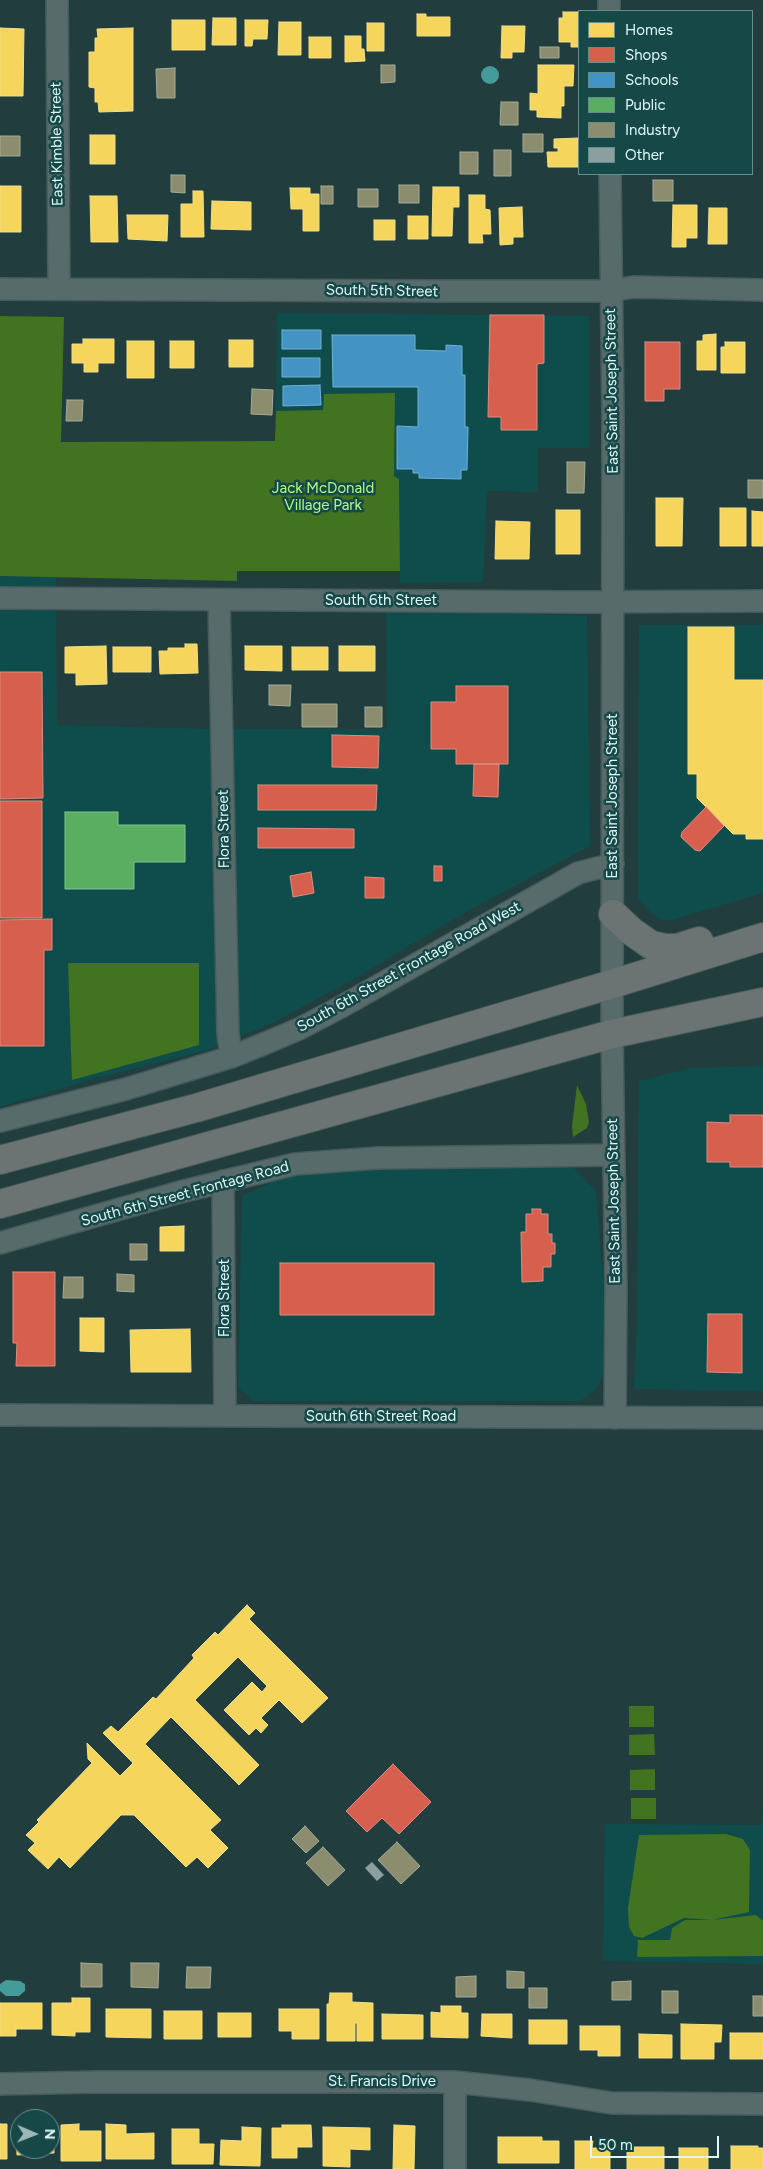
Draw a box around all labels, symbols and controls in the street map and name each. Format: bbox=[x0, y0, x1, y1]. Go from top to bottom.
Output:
legend bbox=[578, 10, 753, 175]
text: Homes bbox=[625, 21, 673, 39]
text: Shops bbox=[625, 46, 667, 64]
text: Schools bbox=[625, 71, 678, 89]
street label: East Kimble Street bbox=[47, 82, 67, 206]
text: Public bbox=[625, 96, 666, 114]
text: Industry bbox=[625, 121, 680, 139]
text: Other bbox=[625, 146, 664, 164]
street label: South 5th Street bbox=[326, 281, 438, 301]
street label: East Saint Joseph Street bbox=[602, 308, 622, 474]
park label: Jack McDonald Village Park bbox=[272, 480, 374, 515]
street label: South 6th Street bbox=[325, 592, 437, 610]
street label: East Saint Joseph Street bbox=[604, 713, 622, 879]
street label: Flora Street bbox=[214, 790, 234, 868]
street label: South 6th Street Frontage Road West bbox=[294, 898, 524, 1036]
street label: East Saint Joseph Street bbox=[604, 1118, 624, 1284]
street label: South 6th Street Frontage Road bbox=[79, 1158, 291, 1230]
street label: Flora Street bbox=[216, 1259, 234, 1337]
street label: South 6th Street Road bbox=[306, 1408, 456, 1426]
street label: St. Francis Drive bbox=[328, 2073, 436, 2091]
north arrow bbox=[10, 2109, 60, 2159]
scale bar bbox=[593, 2126, 722, 2158]
text: N bbox=[41, 2129, 58, 2140]
text: 50 m bbox=[598, 2136, 633, 2154]

